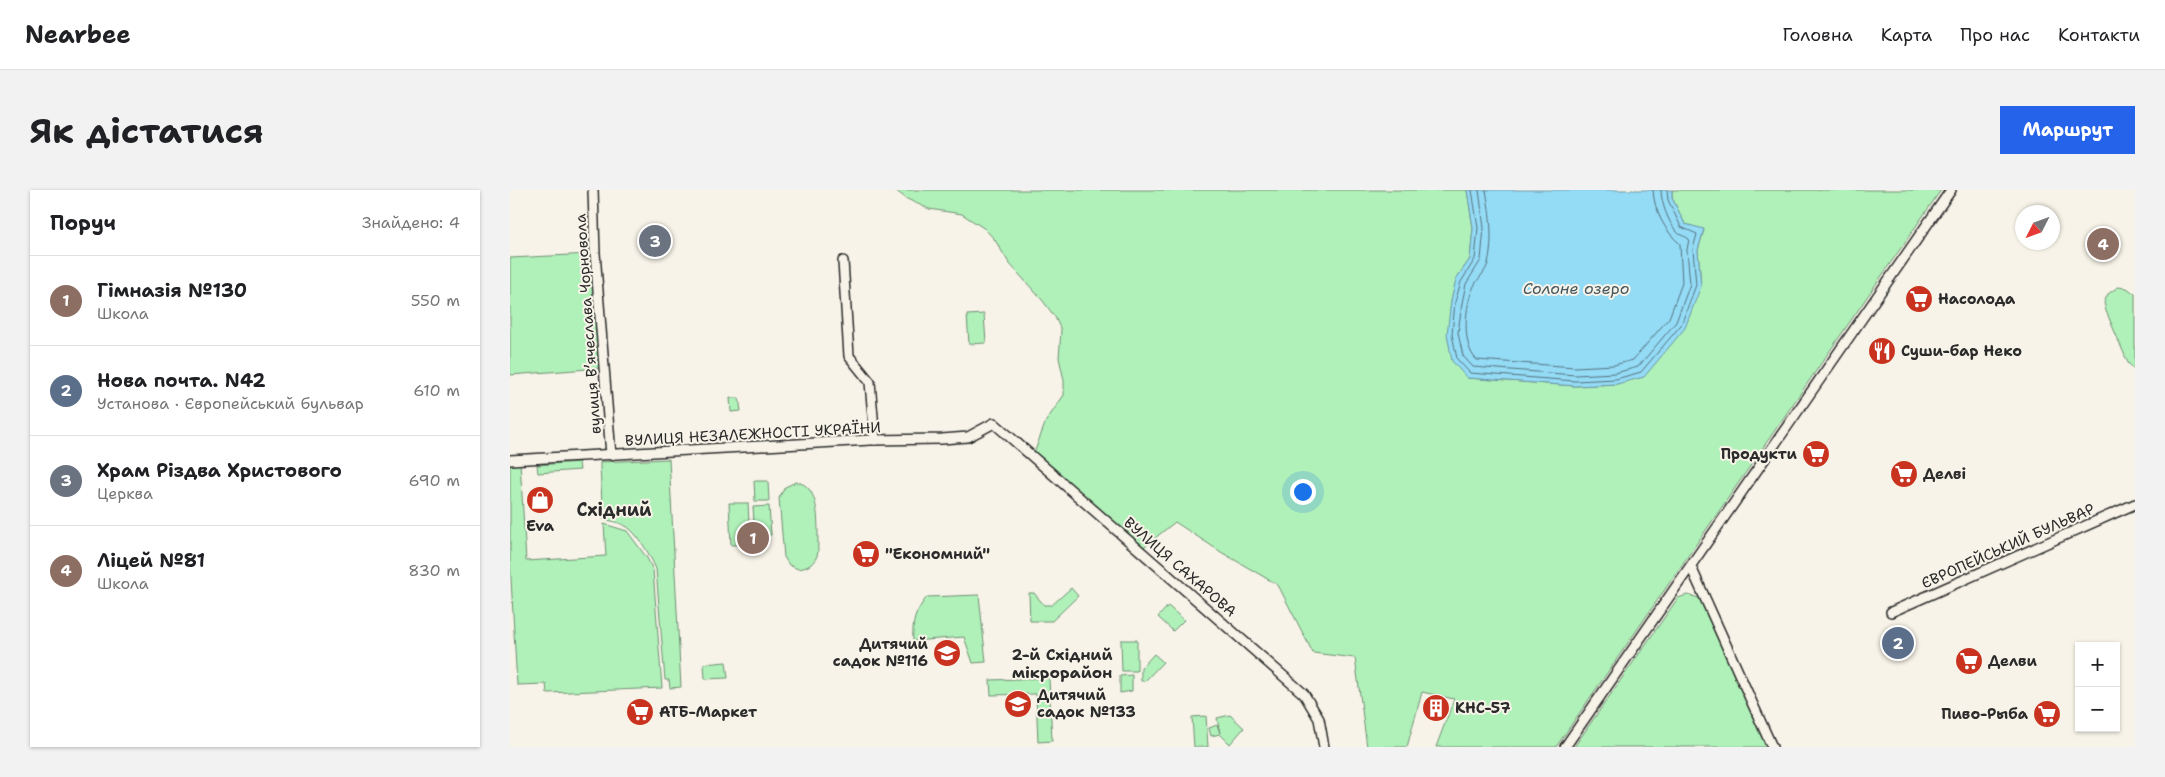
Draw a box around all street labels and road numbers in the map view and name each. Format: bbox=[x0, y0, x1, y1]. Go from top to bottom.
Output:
street label: вулиця Вʼячеслава Чорновола bbox=[570, 213, 606, 435]
street label: ВУЛИЦЯ НЕЗАЛЕЖНОСТІ УКРАЇНИ bbox=[625, 417, 881, 451]
street label: ЄВРОПЕЙСЬКИЙ БУЛЬВАР bbox=[1918, 498, 2098, 593]
street label: ВУЛИЦЯ САХАРОВА bbox=[1120, 513, 1241, 621]

